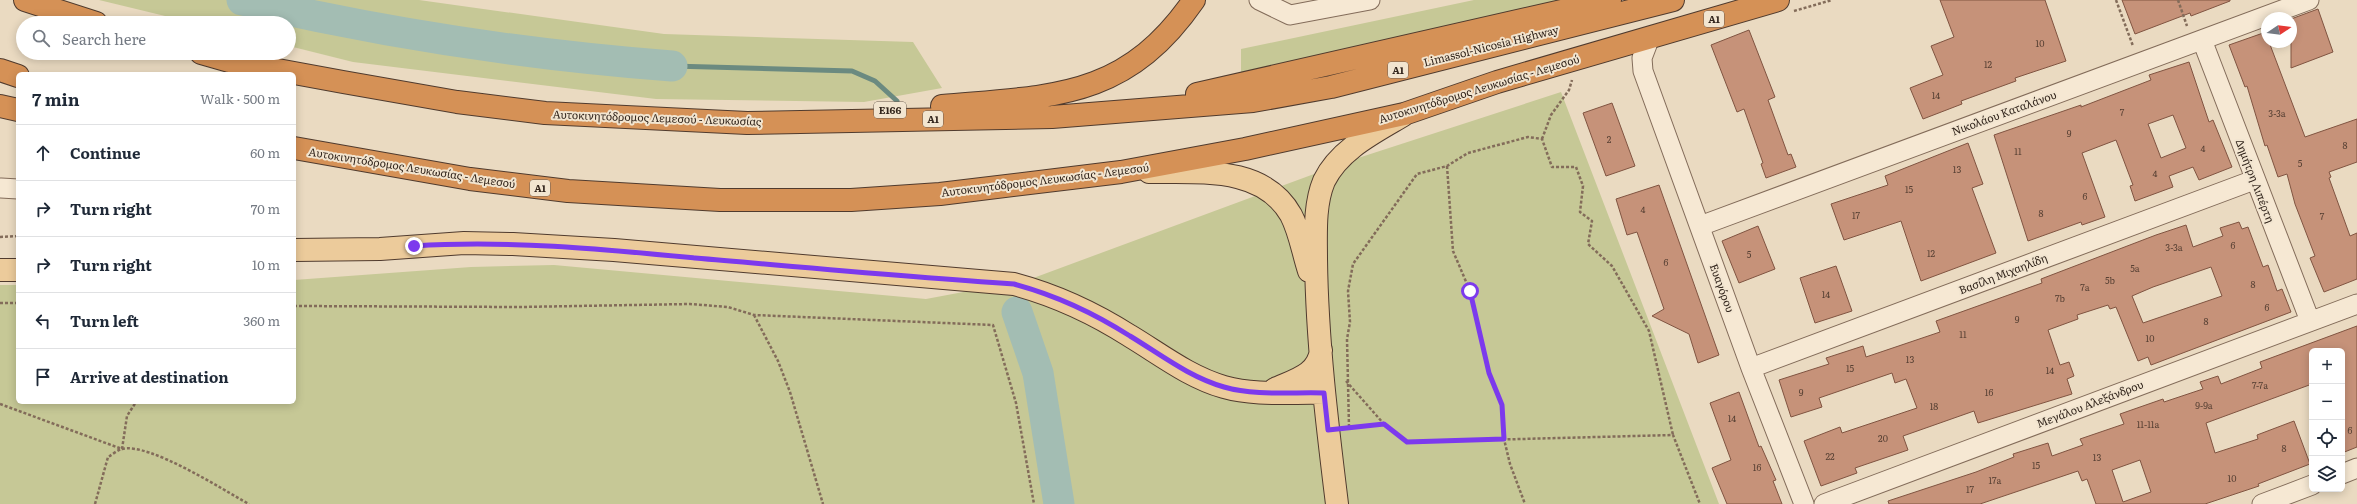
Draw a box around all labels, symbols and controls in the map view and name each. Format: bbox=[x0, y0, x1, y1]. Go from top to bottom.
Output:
road number: A1 bbox=[1704, 11, 1724, 27]
north arrow bbox=[2261, 12, 2297, 48]
search box bbox=[16, 16, 296, 60]
street label: Limassol-Nicosia Highway bbox=[1422, 20, 1561, 70]
icon: search bbox=[30, 27, 52, 49]
text: Search here bbox=[62, 27, 146, 50]
house number: 10 bbox=[2036, 36, 2044, 50]
street label: Αυτοκινητόδρομος Λευκωσίας - Λεμεσού bbox=[1376, 50, 1581, 126]
house number: 12 bbox=[1984, 57, 1993, 71]
road number: A1 bbox=[1388, 62, 1408, 78]
text: 7 min bbox=[32, 86, 80, 111]
street label: Νικολάου Καταλάνου bbox=[1949, 86, 2058, 138]
house number: 14 bbox=[1932, 88, 1940, 102]
text: Walk · 500 m bbox=[200, 89, 280, 108]
road number: E166 bbox=[874, 102, 906, 118]
street label: Αυτοκινητόδρομος Λεμεσού - Λευκωσίας bbox=[552, 105, 762, 129]
house number: 7 bbox=[2120, 105, 2125, 119]
house number: 3-3a bbox=[2268, 106, 2286, 120]
road number: A1 bbox=[923, 111, 943, 127]
house number: 9 bbox=[2067, 126, 2072, 140]
house number: 2 bbox=[1607, 132, 1612, 146]
street label: Δημήτρη Λιπέρτη bbox=[2233, 137, 2279, 225]
house number: 8 bbox=[2343, 138, 2348, 152]
text: Continue bbox=[70, 141, 140, 164]
house number: 4 bbox=[2201, 141, 2206, 155]
icon: ahead bbox=[32, 142, 54, 164]
text: 60 m bbox=[250, 143, 280, 162]
street label: Αυτοκινητόδρομος Λευκωσίας - Λεμεσού bbox=[308, 143, 517, 191]
house number: 11 bbox=[2014, 144, 2022, 158]
house number: 5 bbox=[2298, 156, 2303, 170]
street label: Αυτοκινητόδρομος Λευκωσίας - Λεμεσού bbox=[940, 158, 1150, 200]
house number: 13 bbox=[1953, 162, 1961, 176]
house number: 4 bbox=[2153, 166, 2158, 180]
road number: A1 bbox=[530, 180, 550, 196]
house number: 15 bbox=[1905, 182, 1914, 196]
house number: 6 bbox=[2083, 189, 2088, 203]
text: Turn right bbox=[70, 197, 152, 220]
icon: right bbox=[32, 198, 54, 220]
text: 70 m bbox=[251, 199, 280, 218]
house number: 4 bbox=[1641, 202, 1646, 216]
house number: 8 bbox=[2039, 206, 2044, 220]
house number: 17 bbox=[1852, 208, 1860, 222]
house number: 7 bbox=[2320, 209, 2325, 223]
route end bbox=[405, 237, 423, 255]
house number: 6 bbox=[2231, 238, 2236, 252]
house number: 3-3a bbox=[2165, 240, 2183, 254]
house number: 12 bbox=[1927, 246, 1936, 260]
house number: 5 bbox=[1747, 247, 1752, 261]
street label: Βασίλη Μιχαηλίδη bbox=[1956, 249, 2049, 297]
text: Turn right bbox=[70, 253, 152, 276]
icon: right bbox=[32, 254, 54, 276]
text: 10 m bbox=[252, 255, 280, 274]
house number: 6 bbox=[1664, 255, 1669, 269]
street label: Ευαγόρου bbox=[1707, 261, 1739, 314]
house number: 5a bbox=[2130, 261, 2140, 275]
house number: 5b bbox=[2105, 273, 2116, 287]
house number: 8 bbox=[2251, 277, 2256, 291]
house number: 7a bbox=[2080, 280, 2090, 294]
route start bbox=[1461, 282, 1479, 300]
house number: 14 bbox=[1822, 287, 1830, 301]
house number: 7b bbox=[2055, 291, 2066, 305]
house number: 6 bbox=[2265, 300, 2270, 314]
text: Turn left bbox=[70, 309, 139, 332]
icon: left bbox=[32, 310, 54, 332]
text: 360 m bbox=[243, 311, 280, 330]
house number: 9 bbox=[2015, 312, 2020, 326]
house number: 8 bbox=[2204, 314, 2209, 328]
house number: 11 bbox=[1959, 327, 1967, 341]
house number: 10 bbox=[2146, 331, 2154, 345]
map controls bbox=[2309, 348, 2345, 492]
button: + bbox=[2309, 348, 2345, 384]
house number: 13 bbox=[1906, 352, 1914, 366]
house number: 15 bbox=[1846, 361, 1855, 375]
house number: 14 bbox=[2046, 363, 2054, 377]
text: Arrive at destination bbox=[70, 365, 229, 388]
icon: arrive bbox=[32, 366, 54, 388]
street label: Μεγάλου Αλεξάνδρου bbox=[2034, 375, 2145, 431]
house number: 7-7a bbox=[2252, 378, 2268, 392]
button: − bbox=[2309, 384, 2345, 420]
house number: 9 bbox=[1799, 385, 1804, 399]
house number: 16 bbox=[1985, 385, 1993, 399]
house number: 9-9a bbox=[2195, 398, 2213, 412]
house number: 18 bbox=[1930, 399, 1938, 413]
house number: 14 bbox=[1728, 411, 1736, 425]
house number: 11-11a bbox=[2137, 417, 2159, 431]
button: locate bbox=[2309, 420, 2345, 456]
house number: 6 bbox=[2348, 423, 2353, 437]
house number: 20 bbox=[1878, 431, 1888, 445]
house number: 8 bbox=[2282, 441, 2287, 455]
house number: 22 bbox=[1825, 449, 1835, 463]
house number: 13 bbox=[2093, 450, 2101, 464]
button: layers bbox=[2309, 456, 2345, 492]
house number: 15 bbox=[2032, 458, 2041, 472]
house number: 16 bbox=[1753, 460, 1761, 474]
house number: 10 bbox=[2228, 471, 2236, 485]
house number: 17a bbox=[1989, 473, 2002, 487]
house number: 17 bbox=[1966, 482, 1974, 496]

